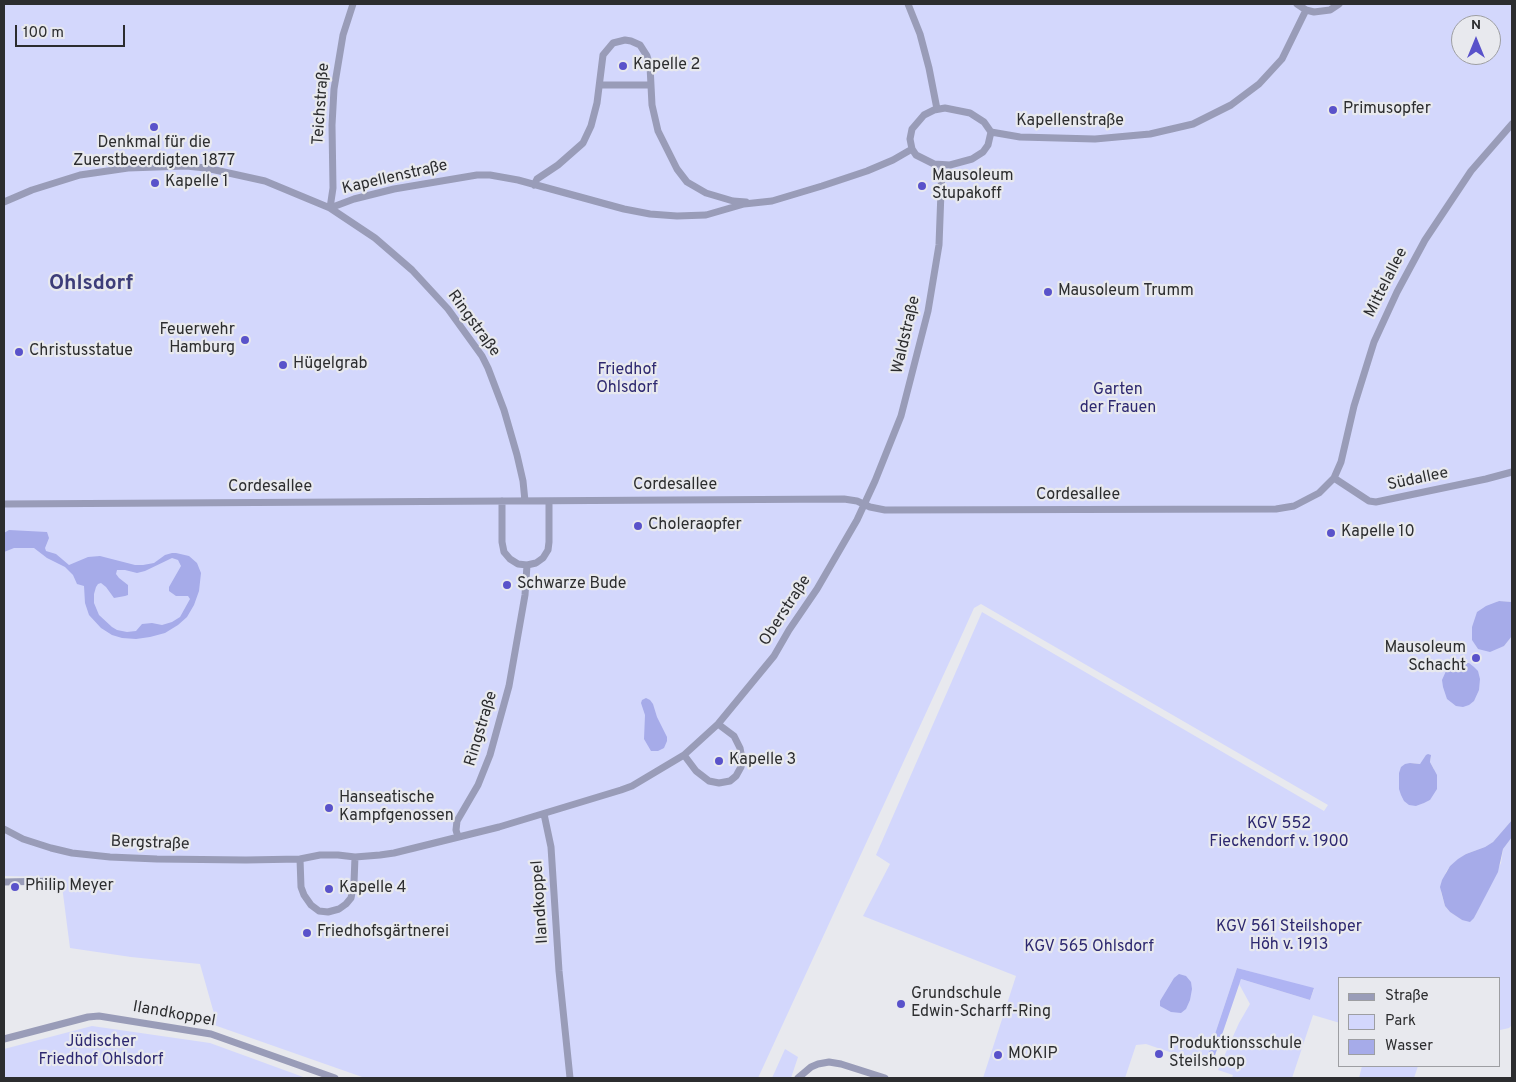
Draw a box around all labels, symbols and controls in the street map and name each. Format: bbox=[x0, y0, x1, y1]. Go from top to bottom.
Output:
scale bar bbox=[18, 15, 128, 47]
north arrow bbox=[1451, 15, 1501, 65]
text: N bbox=[1471, 17, 1481, 34]
text: 100 m bbox=[23, 24, 64, 43]
place label: Kapelle 2 bbox=[633, 56, 700, 76]
marker: Kapelle 2 bbox=[617, 60, 629, 72]
street label: Teichstraße bbox=[310, 62, 334, 146]
place label: Primusopfer bbox=[1343, 100, 1431, 120]
marker: Primusopfer bbox=[1327, 104, 1339, 116]
street label: Kapellenstraße bbox=[1016, 112, 1124, 132]
marker: Denkmal für die Zuerstbeerdigten 1877 bbox=[148, 121, 160, 133]
place label: Denkmal für die Zuerstbeerdigten 1877 bbox=[73, 134, 235, 172]
street label: Kapellenstraße bbox=[340, 157, 450, 199]
place label: Mausoleum Stupakoff bbox=[932, 167, 1014, 205]
place label: Kapelle 1 bbox=[165, 173, 229, 193]
marker: Kapelle 1 bbox=[149, 177, 161, 189]
marker: Mausoleum Stupakoff bbox=[916, 180, 928, 192]
street label: Mittelallee bbox=[1361, 245, 1413, 321]
district label: Ohlsdorf bbox=[49, 272, 133, 298]
place label: Mausoleum Trumm bbox=[1058, 282, 1194, 302]
marker: Mausoleum Trumm bbox=[1042, 286, 1054, 298]
street label: Ringstraße bbox=[442, 287, 504, 361]
street label: Waldstraße bbox=[889, 294, 925, 376]
place label: Feuerwehr Hamburg bbox=[159, 321, 235, 359]
marker: Feuerwehr Hamburg bbox=[239, 334, 251, 346]
place label: Christusstatue bbox=[29, 342, 133, 362]
marker: Christusstatue bbox=[13, 346, 25, 358]
place label: Hügelgrab bbox=[293, 355, 367, 375]
marker: Hügelgrab bbox=[277, 359, 289, 371]
park label: Friedhof Ohlsdorf bbox=[596, 361, 658, 399]
park label: Garten der Frauen bbox=[1080, 381, 1156, 419]
street label: Südallee bbox=[1386, 464, 1450, 496]
street label: Cordesallee bbox=[633, 476, 717, 496]
street label: Cordesallee bbox=[228, 478, 312, 498]
street label: Cordesallee bbox=[1036, 486, 1120, 506]
place label: Choleraopfer bbox=[648, 516, 742, 536]
marker: Choleraopfer bbox=[632, 520, 644, 532]
place label: Kapelle 10 bbox=[1341, 523, 1415, 543]
marker: Kapelle 10 bbox=[1325, 527, 1337, 539]
street label: Oberstraße bbox=[756, 572, 816, 650]
place label: Schwarze Bude bbox=[517, 575, 626, 595]
marker: Schwarze Bude bbox=[501, 579, 513, 591]
place label: Mausoleum Schacht bbox=[1384, 639, 1466, 677]
marker: Mausoleum Schacht bbox=[1470, 652, 1482, 664]
street label: Ringstraße bbox=[461, 689, 503, 769]
place label: Kapelle 3 bbox=[729, 751, 796, 771]
marker: Kapelle 3 bbox=[713, 755, 725, 767]
place label: Hanseatische Kampfgenossen bbox=[339, 789, 454, 827]
marker: Hanseatische Kampfgenossen bbox=[323, 802, 335, 814]
park label: KGV 552 Fieckendorf v. 1900 bbox=[1209, 815, 1349, 853]
street label: Bergstraße bbox=[110, 833, 190, 855]
street label: Ilandkoppel bbox=[529, 860, 553, 944]
place label: Philip Meyer bbox=[25, 877, 114, 897]
place label: Kapelle 4 bbox=[339, 879, 407, 899]
marker: Philip Meyer bbox=[9, 881, 21, 893]
marker: Kapelle 4 bbox=[323, 883, 335, 895]
park label: KGV 561 Steilshoper Höh v. 1913 bbox=[1216, 918, 1362, 956]
place label: Friedhofsgärtnerei bbox=[317, 923, 449, 943]
marker: Friedhofsgärtnerei bbox=[301, 927, 313, 939]
park label: KGV 565 Ohlsdorf bbox=[1024, 938, 1154, 958]
legend bbox=[1338, 977, 1501, 1067]
place label: Grundschule Edwin-Scharff-Ring bbox=[911, 985, 1051, 1023]
text: Straße bbox=[1385, 987, 1429, 1006]
street label: Ilandkoppel bbox=[131, 998, 217, 1032]
marker: Grundschule Edwin-Scharff-Ring bbox=[895, 998, 907, 1010]
text: Park bbox=[1385, 1012, 1416, 1031]
park label: Jüdischer Friedhof Ohlsdorf bbox=[39, 1033, 163, 1071]
place label: Produktionsschule Steilshoop bbox=[1169, 1035, 1302, 1073]
text: Wasser bbox=[1385, 1037, 1433, 1056]
place label: MOKIP bbox=[1008, 1045, 1057, 1065]
marker: Produktionsschule Steilshoop bbox=[1153, 1048, 1165, 1060]
marker: MOKIP bbox=[992, 1049, 1004, 1061]

